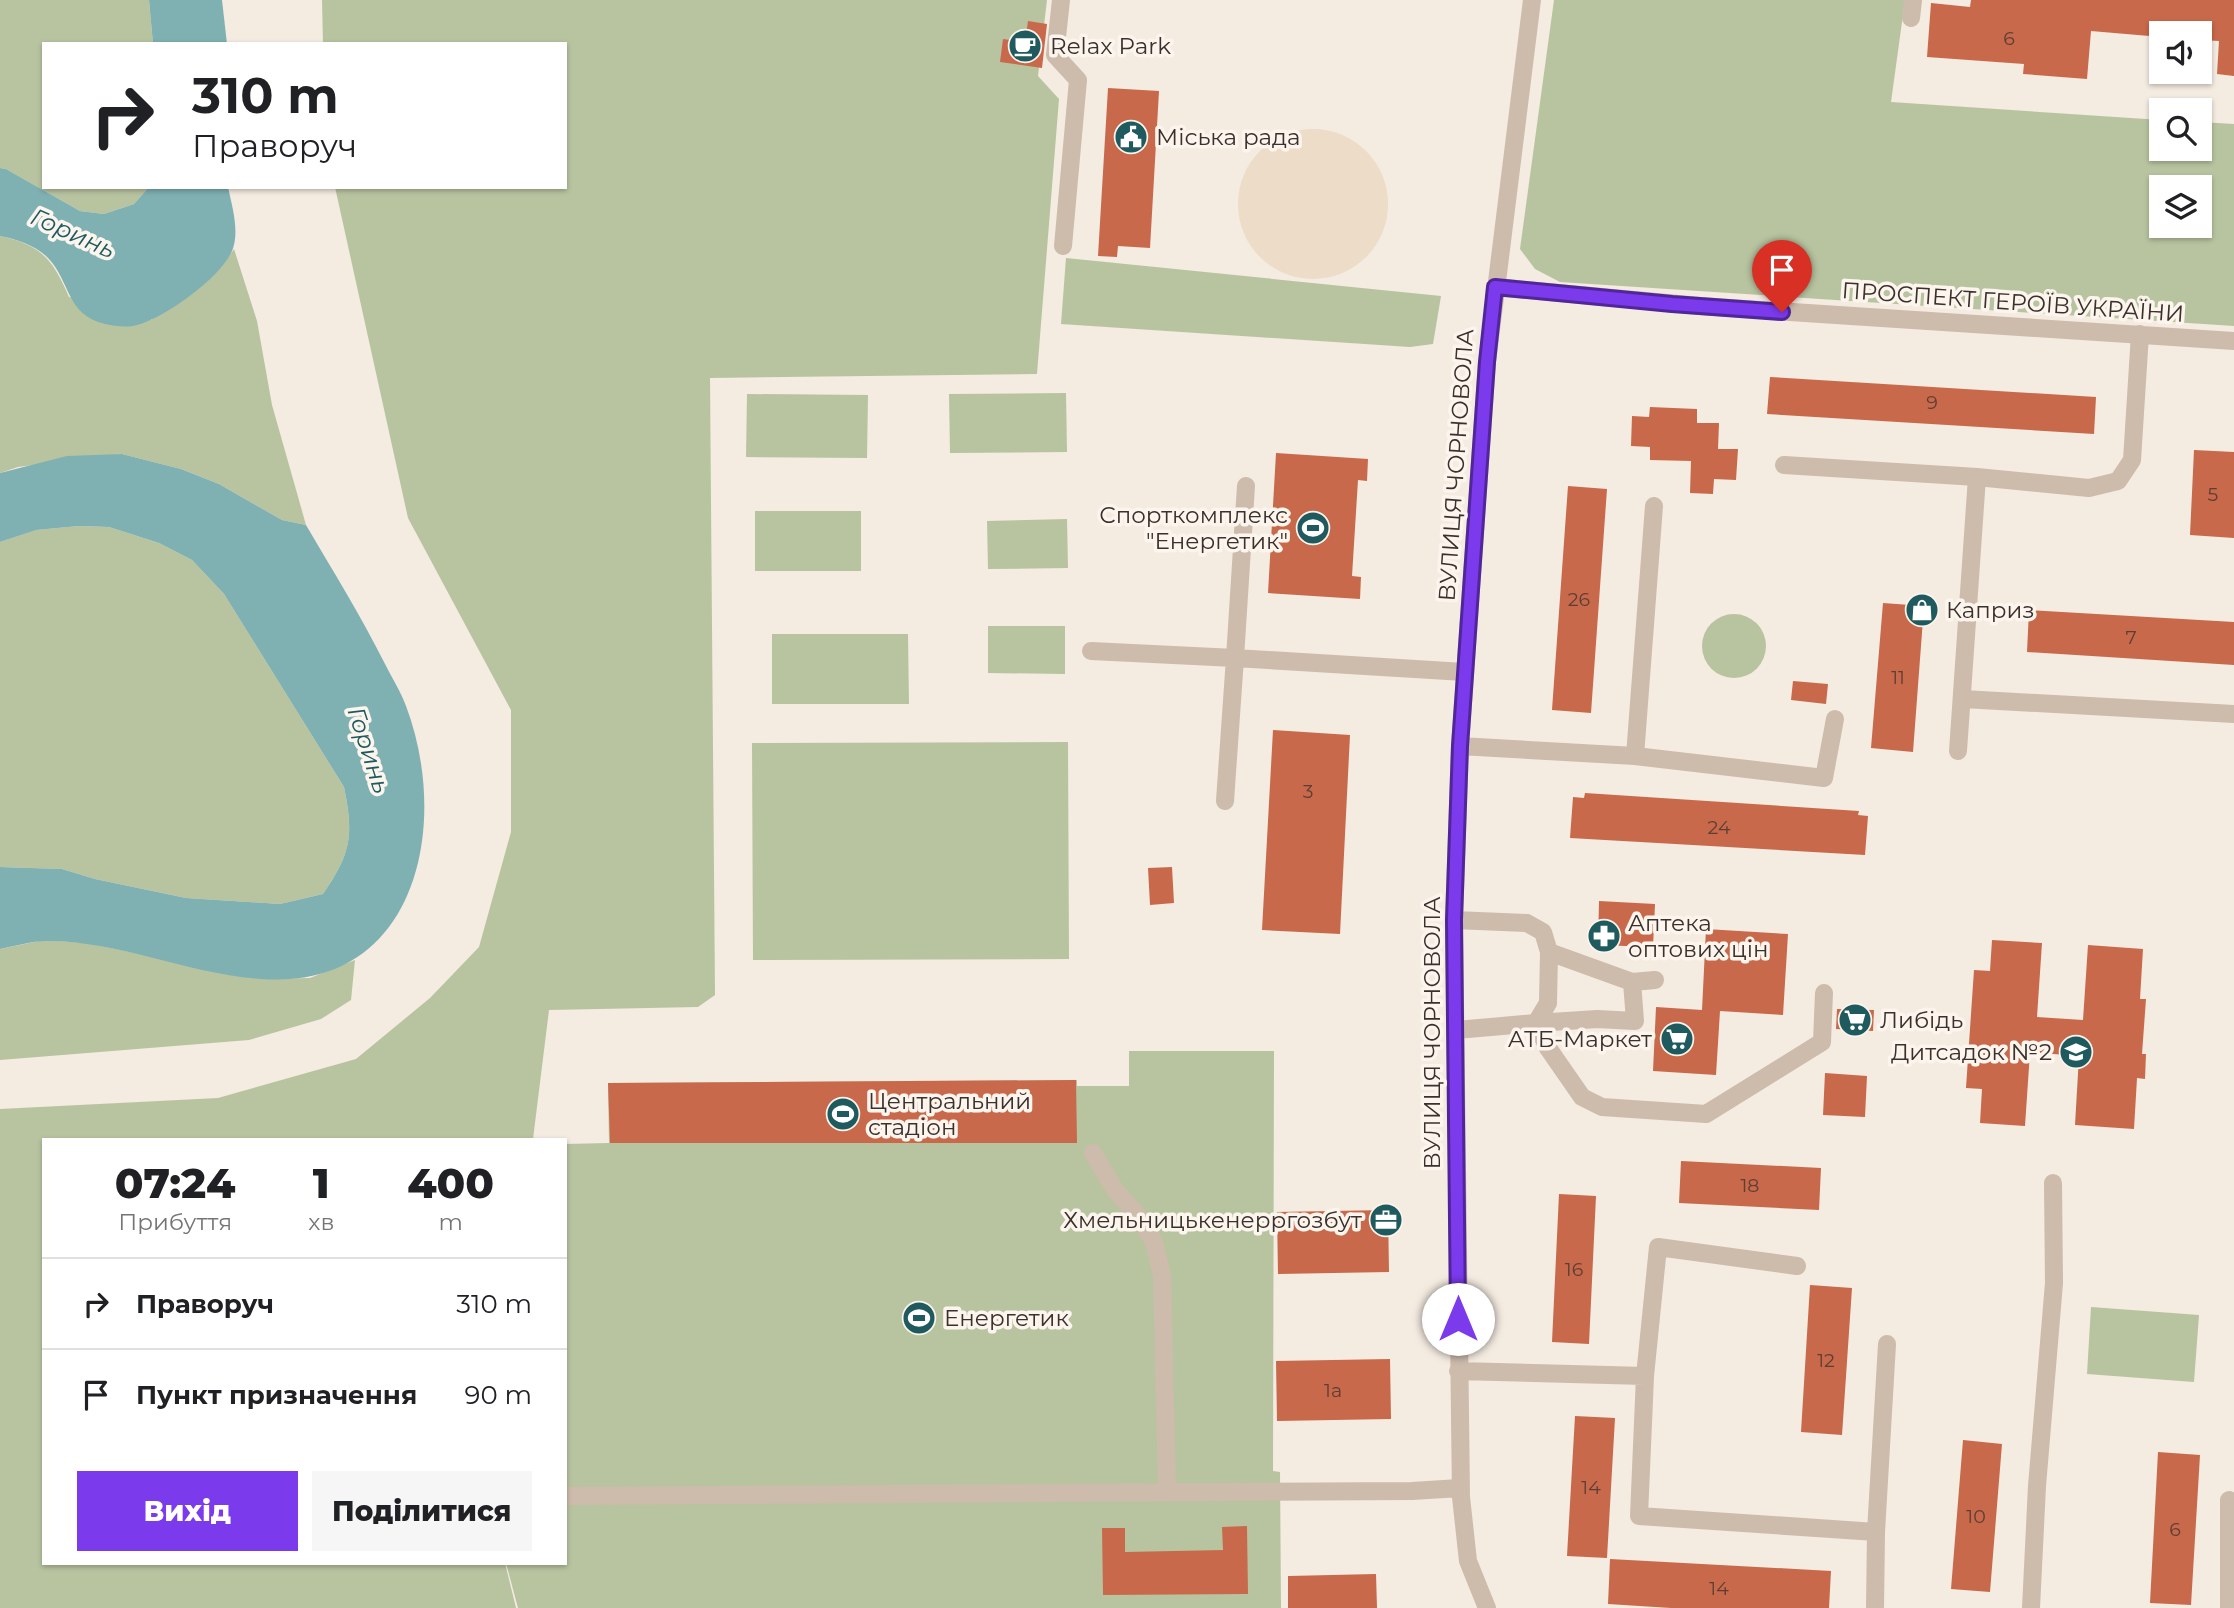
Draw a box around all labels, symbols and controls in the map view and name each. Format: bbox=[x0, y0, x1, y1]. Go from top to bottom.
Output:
map controls bbox=[2149, 21, 2212, 238]
button: sound bbox=[2149, 21, 2212, 84]
cafe icon: Relax Park bbox=[1006, 27, 1044, 65]
house number: 6 bbox=[2003, 27, 2015, 50]
place label: Relax Park bbox=[1050, 32, 1171, 60]
text: 310 m bbox=[192, 66, 339, 125]
icon: right bbox=[77, 70, 168, 161]
button: search bbox=[2149, 98, 2212, 161]
public building icon: Міська рада bbox=[1112, 118, 1150, 156]
place label: Міська рада bbox=[1156, 123, 1300, 151]
text: Праворуч bbox=[192, 126, 357, 165]
button: layers bbox=[2149, 175, 2212, 238]
water label: Горинь bbox=[26, 202, 120, 264]
pin bbox=[1752, 240, 1812, 312]
icon: arrive bbox=[1763, 251, 1801, 289]
street label: ПРОСПЕКТ ГЕРОЇВ УКРАЇНИ bbox=[1841, 276, 2185, 328]
street label: ВУЛИЦЯ ЧОРНОВОЛА bbox=[1433, 328, 1479, 602]
house number: 9 bbox=[1926, 391, 1938, 414]
house number: 5 bbox=[2208, 483, 2219, 506]
place label: Спорткомплекс "Енергетик" bbox=[1099, 501, 1288, 555]
sports icon: Спорткомплекс "Енергетик" bbox=[1294, 509, 1332, 547]
house number: 26 bbox=[1568, 588, 1590, 611]
shop icon: Каприз bbox=[1903, 591, 1941, 629]
place label: Каприз bbox=[1946, 596, 2035, 624]
house number: 7 bbox=[2125, 626, 2137, 649]
house number: 11 bbox=[1891, 666, 1905, 689]
water label: Горинь bbox=[341, 703, 397, 797]
house number: 3 bbox=[1303, 780, 1313, 803]
house number: 24 bbox=[1708, 816, 1731, 839]
street label: ВУЛИЦЯ ЧОРНОВОЛА bbox=[1418, 896, 1446, 1170]
place label: Аптека оптових цін bbox=[1628, 909, 1769, 963]
pharmacy icon: Аптека оптових цін bbox=[1585, 917, 1623, 955]
supermarket icon: Либідь bbox=[1836, 1001, 1874, 1039]
place label: Либідь bbox=[1880, 1006, 1963, 1034]
supermarket icon: АТБ-Маркет bbox=[1658, 1020, 1696, 1058]
place label: АТБ-Маркет bbox=[1508, 1025, 1652, 1053]
school or university icon: Дитсадок №2 bbox=[2057, 1033, 2095, 1071]
place label: Дитсадок №2 bbox=[1891, 1038, 2052, 1066]
place label: Центральний стадіон bbox=[868, 1087, 1031, 1141]
sports icon: Центральний стадіон bbox=[824, 1095, 862, 1133]
text: 07:24 bbox=[115, 1157, 235, 1209]
text: 1 bbox=[313, 1157, 330, 1209]
text: 400 bbox=[407, 1157, 494, 1209]
house number: 18 bbox=[1741, 1174, 1759, 1197]
office icon: Хмельницькенерргозбут bbox=[1367, 1201, 1405, 1239]
place label: Хмельницькенерргозбут bbox=[1063, 1206, 1362, 1234]
text: Прибуття bbox=[118, 1208, 232, 1236]
text: хв bbox=[308, 1208, 334, 1236]
text: m bbox=[438, 1208, 463, 1236]
house number: 16 bbox=[1565, 1258, 1583, 1281]
position arrow bbox=[1421, 1282, 1495, 1356]
icon: right bbox=[77, 1285, 115, 1323]
text: Праворуч bbox=[136, 1288, 274, 1320]
text: 310 m bbox=[456, 1288, 532, 1320]
sports icon: Енергетик bbox=[900, 1299, 938, 1337]
place label: Енергетик bbox=[944, 1304, 1069, 1332]
house number: 12 bbox=[1817, 1349, 1835, 1372]
icon: arrive bbox=[77, 1376, 115, 1414]
text: Пункт призначення bbox=[136, 1379, 417, 1411]
text: 90 m bbox=[465, 1379, 532, 1411]
house number: 1а bbox=[1324, 1379, 1342, 1402]
button: Вихід bbox=[77, 1471, 298, 1551]
button: Поділитися bbox=[312, 1471, 532, 1551]
house number: 14 bbox=[1581, 1476, 1601, 1499]
house number: 10 bbox=[1966, 1505, 1986, 1528]
house number: 6 bbox=[2169, 1518, 2181, 1541]
house number: 14 bbox=[1709, 1577, 1729, 1600]

